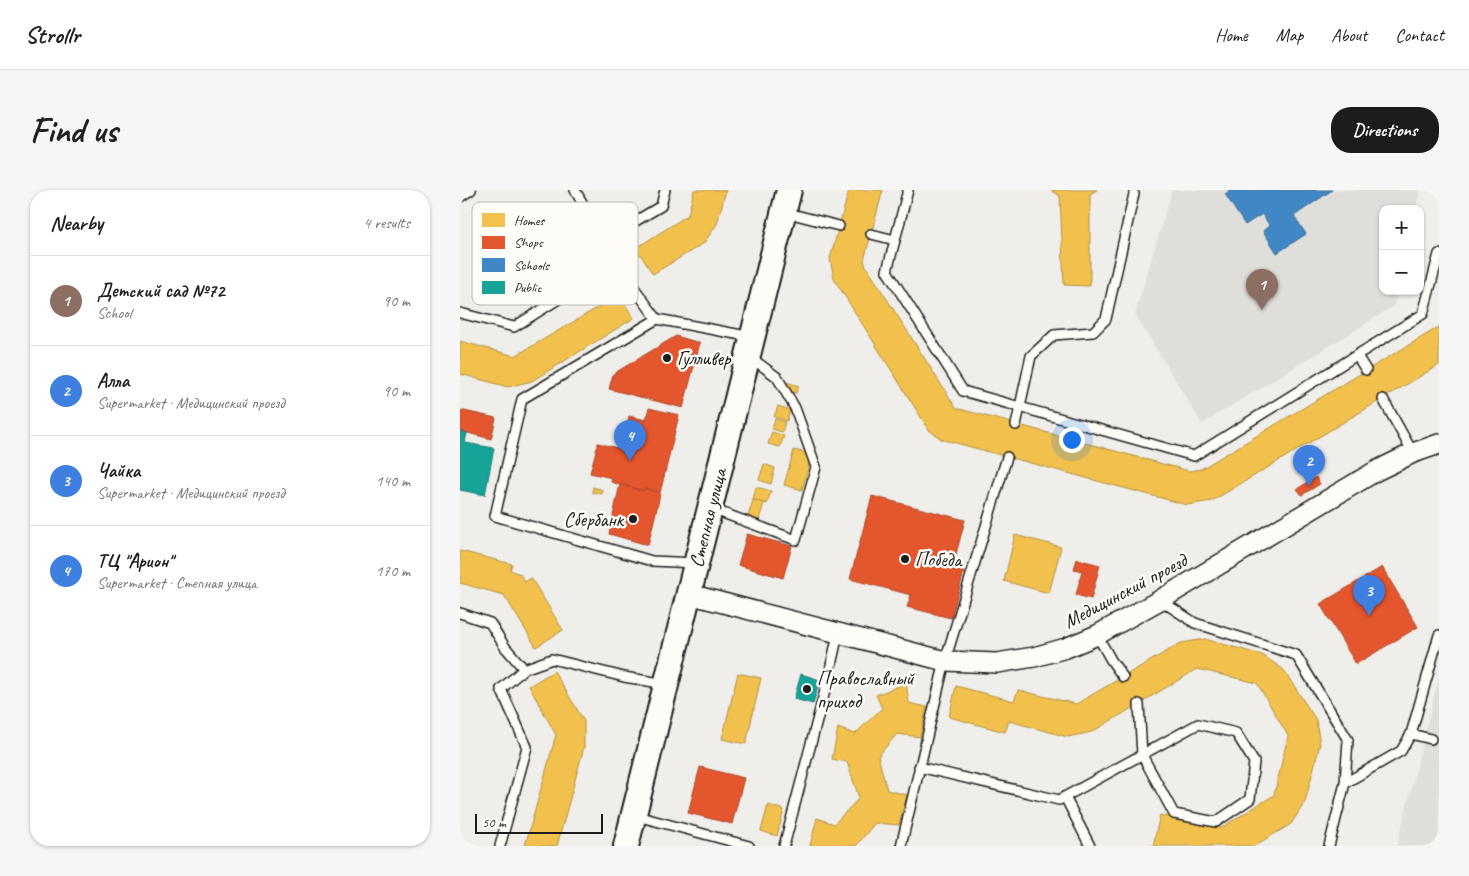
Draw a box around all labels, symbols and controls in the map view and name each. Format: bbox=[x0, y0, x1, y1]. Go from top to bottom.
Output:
text: Strollr bbox=[25, 20, 80, 50]
text: Home bbox=[1215, 24, 1248, 46]
text: Map bbox=[1276, 24, 1303, 46]
text: About bbox=[1331, 24, 1367, 46]
text: Contact bbox=[1395, 24, 1444, 46]
button: Directions bbox=[1331, 107, 1439, 153]
text: Find us bbox=[30, 108, 117, 153]
legend bbox=[472, 202, 638, 305]
map controls bbox=[1379, 205, 1424, 295]
button: + bbox=[1379, 205, 1424, 250]
text: Nearby bbox=[50, 210, 103, 236]
text: Homes bbox=[514, 212, 545, 229]
text: 4 results bbox=[363, 213, 410, 233]
text: Shops bbox=[514, 234, 544, 251]
button: − bbox=[1379, 250, 1424, 295]
text: Schools bbox=[514, 257, 550, 274]
pin: 1 bbox=[1246, 269, 1278, 310]
text: Детский сад №72 bbox=[97, 279, 224, 303]
text: Public bbox=[514, 279, 542, 296]
text: 1 bbox=[62, 291, 70, 311]
text: 90 m bbox=[383, 291, 410, 311]
text: School bbox=[97, 303, 131, 323]
place label: Гулливер bbox=[677, 346, 732, 371]
marker: Гулливер bbox=[661, 352, 673, 364]
text: Алла bbox=[97, 369, 129, 393]
text: 2 bbox=[62, 381, 70, 401]
text: 90 m bbox=[383, 381, 410, 401]
text: Supermarket · Медицинский проезд bbox=[97, 393, 285, 413]
pin: 4 bbox=[614, 420, 646, 461]
your location bbox=[1059, 427, 1085, 453]
pin: 2 bbox=[1293, 445, 1325, 486]
text: Чайка bbox=[97, 459, 140, 483]
street label: Степная улица bbox=[684, 464, 733, 570]
text: 3 bbox=[62, 471, 70, 491]
text: 140 m bbox=[376, 471, 410, 491]
text: Supermarket · Медицинский проезд bbox=[97, 483, 285, 503]
place label: Сбербанк bbox=[564, 507, 625, 532]
marker: Сбербанк bbox=[627, 513, 639, 525]
place label: Победа bbox=[915, 547, 963, 572]
street label: Медицинский проезд bbox=[1059, 547, 1193, 634]
text: ТЦ "Арион" bbox=[97, 549, 173, 573]
marker: Победа bbox=[899, 553, 911, 565]
text: 4 bbox=[62, 561, 70, 581]
text: 170 m bbox=[376, 561, 410, 581]
text: Supermarket · Степная улица bbox=[97, 573, 257, 593]
pin: 3 bbox=[1353, 575, 1385, 616]
place label: Православный приход bbox=[817, 666, 916, 714]
marker: Православный приход bbox=[801, 683, 813, 695]
scale bar bbox=[475, 811, 602, 834]
text: 50 m bbox=[482, 814, 506, 831]

